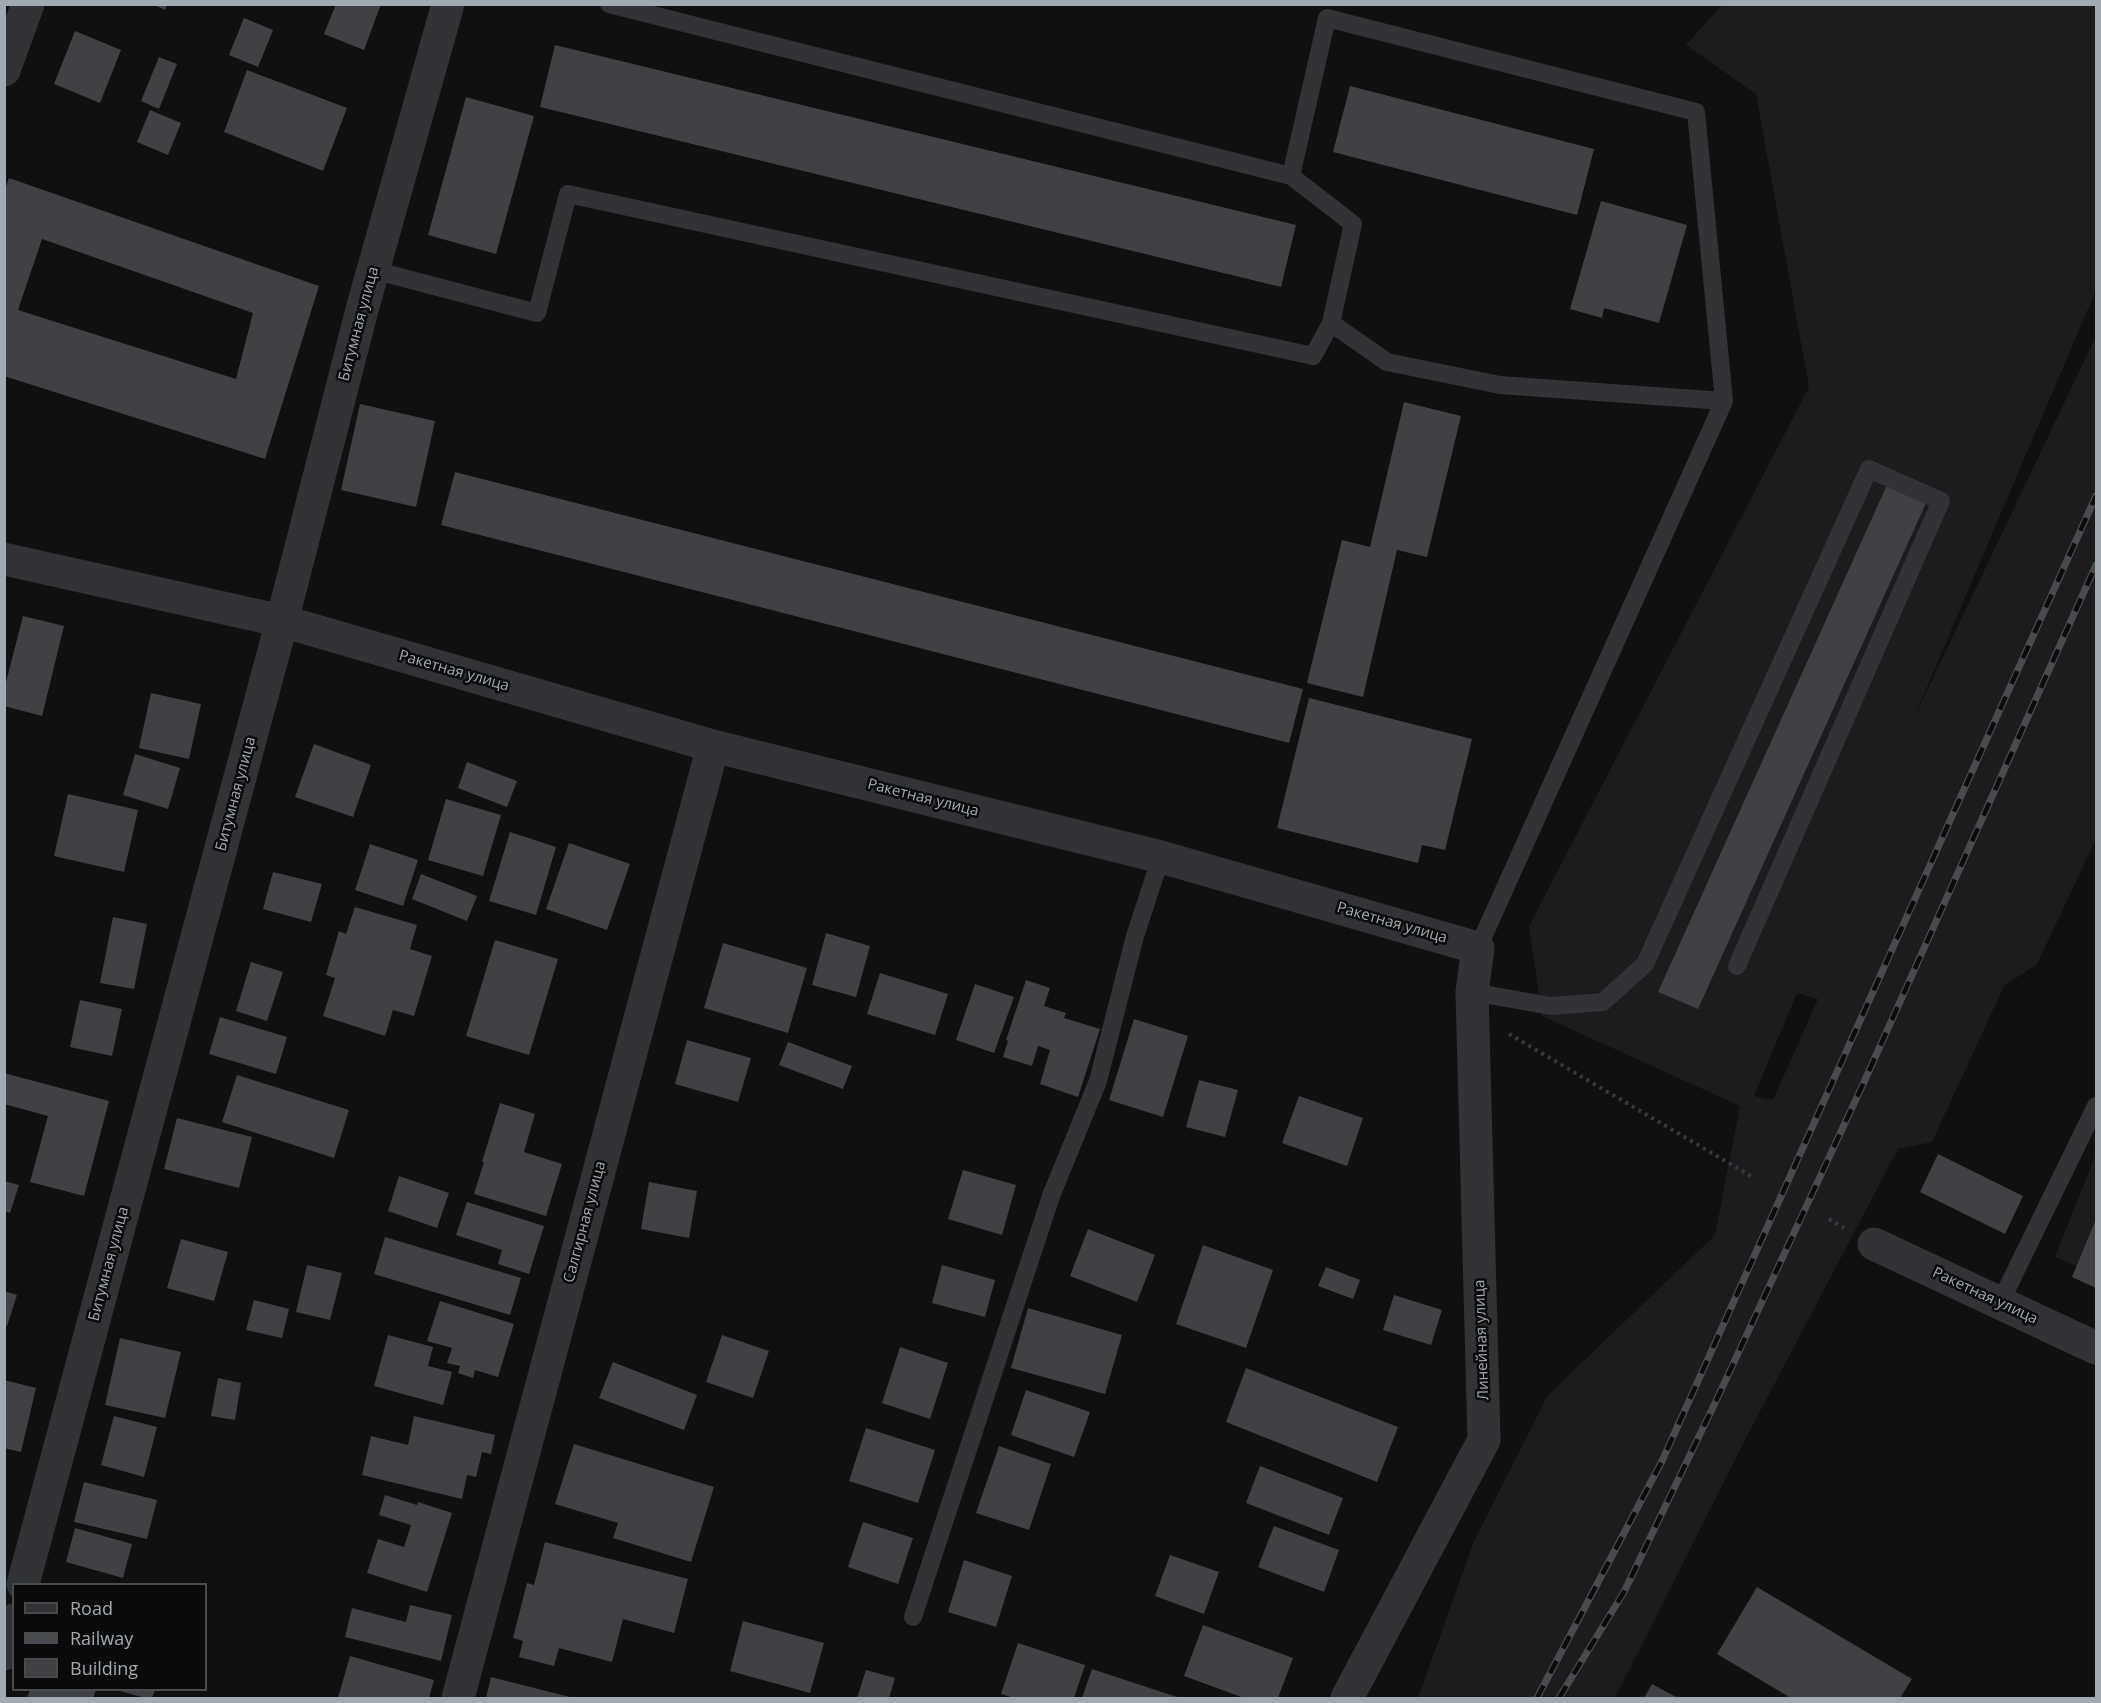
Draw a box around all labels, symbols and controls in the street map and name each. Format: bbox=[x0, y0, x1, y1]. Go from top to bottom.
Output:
street label: Битумная улица bbox=[335, 265, 383, 383]
street label: Ракетная улица bbox=[397, 647, 511, 695]
street label: Битумная улица bbox=[212, 735, 260, 853]
street label: Ракетная улица bbox=[866, 775, 980, 821]
street label: Ракетная улица bbox=[1335, 899, 1449, 947]
street label: Салгирная улица bbox=[560, 1159, 610, 1285]
street label: Битумная улица bbox=[85, 1205, 133, 1323]
street label: Ракетная улица bbox=[1930, 1264, 2040, 1328]
street label: Линейная улица bbox=[1471, 1279, 1493, 1401]
legend bbox=[12, 1583, 207, 1691]
text: Road bbox=[70, 1596, 113, 1620]
text: Railway bbox=[70, 1626, 133, 1650]
text: Building bbox=[70, 1656, 138, 1680]

